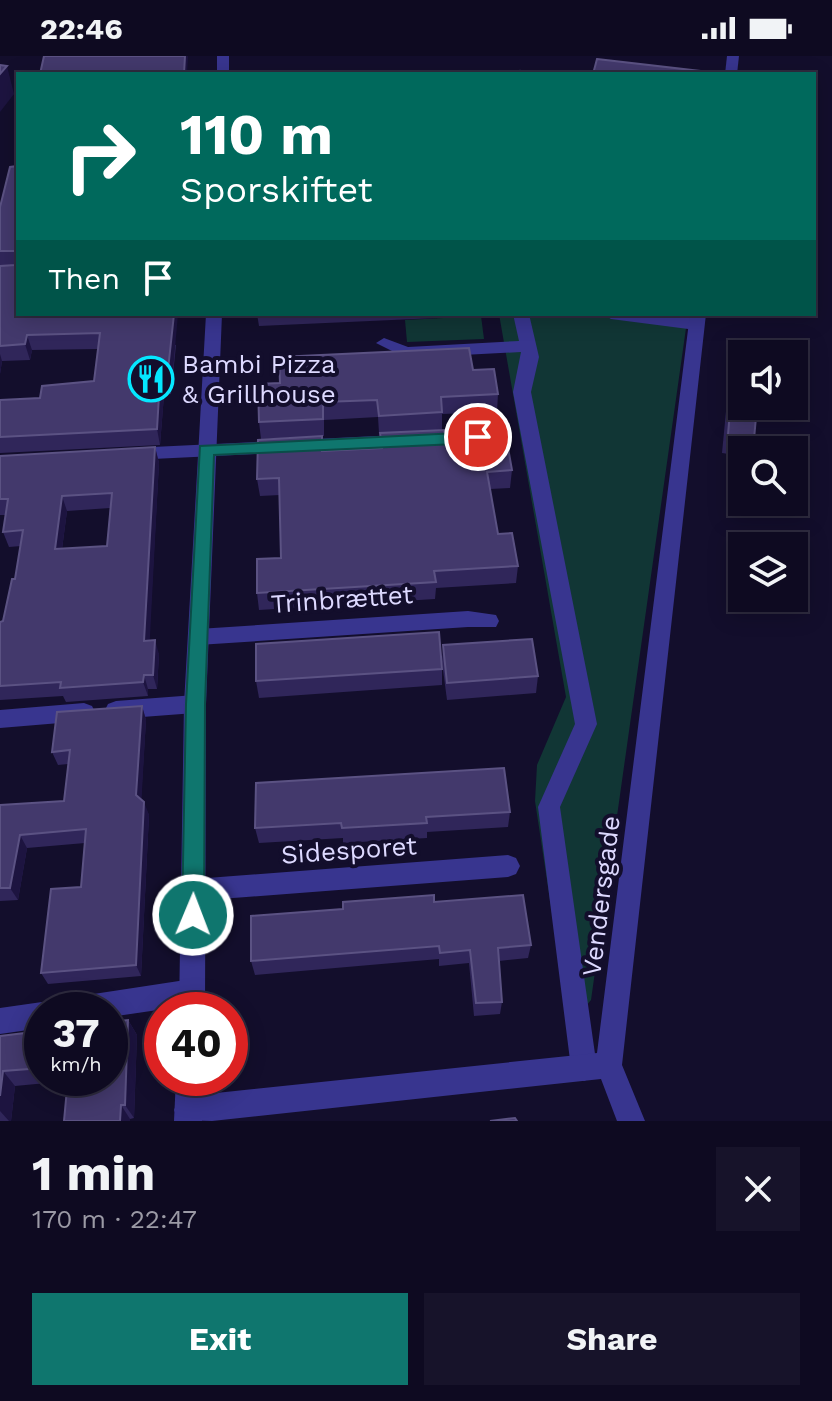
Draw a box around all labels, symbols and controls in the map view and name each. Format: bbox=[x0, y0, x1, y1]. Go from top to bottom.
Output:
text: 22:46 bbox=[40, 11, 123, 46]
text: 110 m bbox=[180, 102, 333, 168]
icon: right bbox=[48, 104, 152, 208]
text: Sporskiftet bbox=[180, 169, 373, 211]
icon: arrive bbox=[136, 256, 180, 300]
text: Then bbox=[48, 261, 120, 296]
map controls bbox=[728, 340, 808, 612]
button: sound bbox=[728, 340, 808, 420]
place label: Bambi Pizza & Grillhouse bbox=[182, 349, 336, 409]
restaurant icon: Bambi Pizza & Grillhouse bbox=[127, 355, 175, 403]
pin bbox=[444, 403, 512, 471]
icon: arrive bbox=[456, 415, 500, 459]
button: search bbox=[728, 436, 808, 516]
button: layers bbox=[728, 532, 808, 612]
street label: Trinbrættet bbox=[270, 579, 414, 619]
street label: Vendersgade bbox=[576, 814, 626, 978]
street label: Sidesporet bbox=[280, 830, 418, 870]
position arrow bbox=[151, 873, 235, 957]
speed limit sign: 40 bbox=[144, 992, 248, 1096]
text: 37 bbox=[53, 1010, 99, 1057]
text: km/h bbox=[50, 1052, 102, 1076]
text: 1 min bbox=[32, 1145, 155, 1202]
button: close bbox=[716, 1147, 800, 1231]
text: 170 m · 22:47 bbox=[32, 1204, 197, 1234]
button: Exit bbox=[32, 1293, 408, 1385]
button: Share bbox=[424, 1293, 800, 1385]

